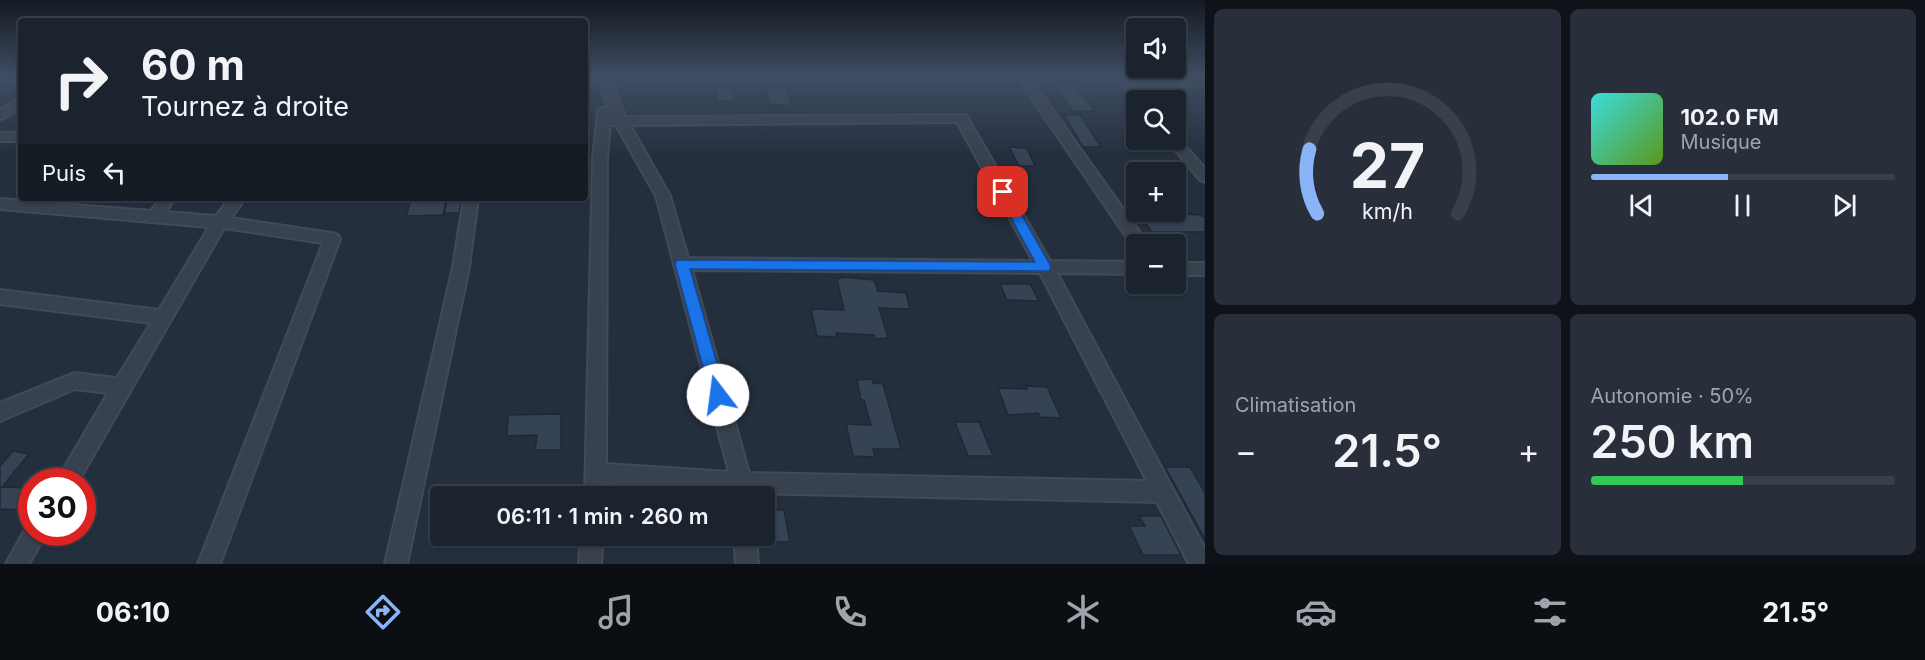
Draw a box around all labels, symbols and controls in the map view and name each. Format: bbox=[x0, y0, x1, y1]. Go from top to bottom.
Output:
map controls bbox=[1126, 18, 1186, 294]
button: sound bbox=[1126, 18, 1186, 78]
text: 60 m bbox=[141, 39, 245, 90]
icon: right bbox=[42, 42, 120, 120]
text: Tournez à droite bbox=[141, 90, 349, 123]
button: search bbox=[1126, 90, 1186, 150]
text: 102.0 FM bbox=[1681, 104, 1779, 130]
text: 27 bbox=[1349, 128, 1425, 203]
text: Musique bbox=[1681, 130, 1762, 154]
icon: left bbox=[98, 156, 131, 189]
text: Puis bbox=[42, 160, 86, 186]
button: + bbox=[1126, 162, 1186, 222]
pin bbox=[977, 166, 1028, 217]
icon: arrive bbox=[986, 175, 1019, 208]
icon: previous bbox=[1625, 189, 1658, 222]
icon: pause bbox=[1726, 189, 1759, 222]
icon: next bbox=[1828, 189, 1861, 222]
text: km/h bbox=[1362, 199, 1413, 225]
button: − bbox=[1126, 234, 1186, 294]
position arrow bbox=[686, 363, 750, 427]
text: Autonomie · 50% bbox=[1591, 384, 1754, 408]
text: Climatisation bbox=[1235, 393, 1356, 417]
text: 250 km bbox=[1591, 414, 1754, 469]
text: 21.5° bbox=[1332, 423, 1442, 478]
text: − bbox=[1235, 431, 1257, 471]
text: + bbox=[1518, 431, 1539, 471]
speed limit sign: 30 bbox=[18, 468, 96, 546]
text: 06:11 · 1 min · 260 m bbox=[497, 503, 708, 529]
icon: directions bbox=[362, 591, 404, 633]
icon: music bbox=[595, 591, 637, 633]
icon: phone bbox=[829, 591, 871, 633]
icon: climate bbox=[1062, 591, 1104, 633]
icon: car bbox=[1295, 591, 1337, 633]
icon: filters bbox=[1529, 591, 1571, 633]
text: 06:10 bbox=[96, 596, 170, 629]
text: 21.5° bbox=[1762, 596, 1829, 629]

